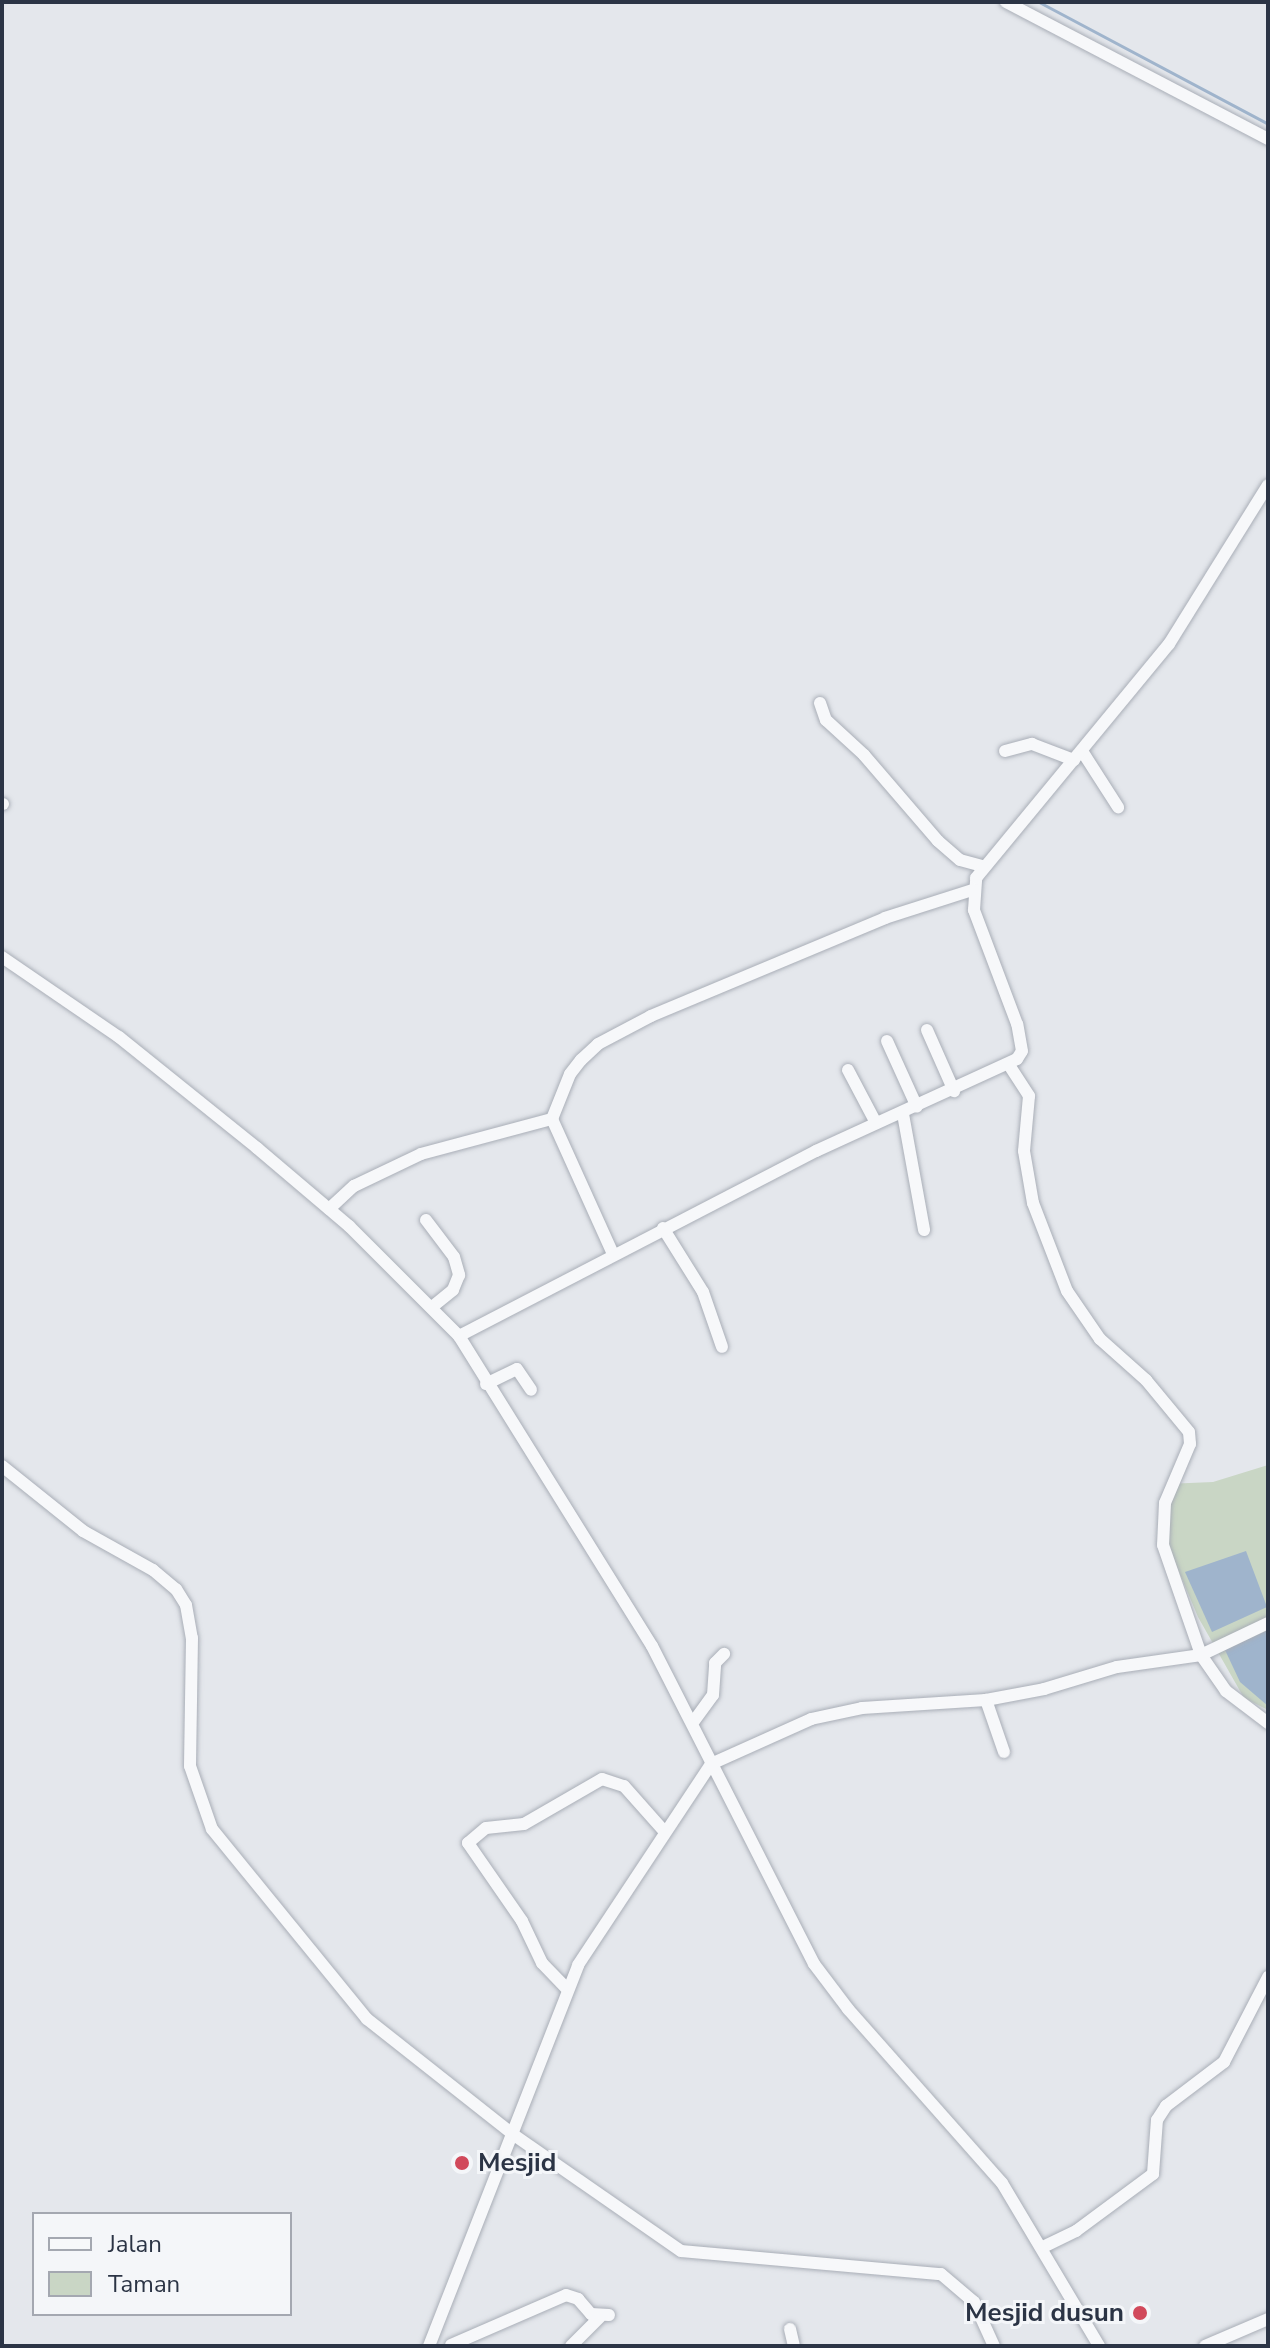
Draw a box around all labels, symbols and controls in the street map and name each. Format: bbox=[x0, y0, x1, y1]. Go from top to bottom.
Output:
place label: Mesjid bbox=[478, 2147, 556, 2179]
marker: Mesjid bbox=[453, 2154, 471, 2172]
legend bbox=[32, 2212, 292, 2316]
text: Jalan bbox=[108, 2228, 162, 2260]
text: Taman bbox=[108, 2268, 180, 2300]
place label: Mesjid dusun bbox=[965, 2297, 1124, 2329]
marker: Mesjid dusun bbox=[1131, 2304, 1149, 2322]

